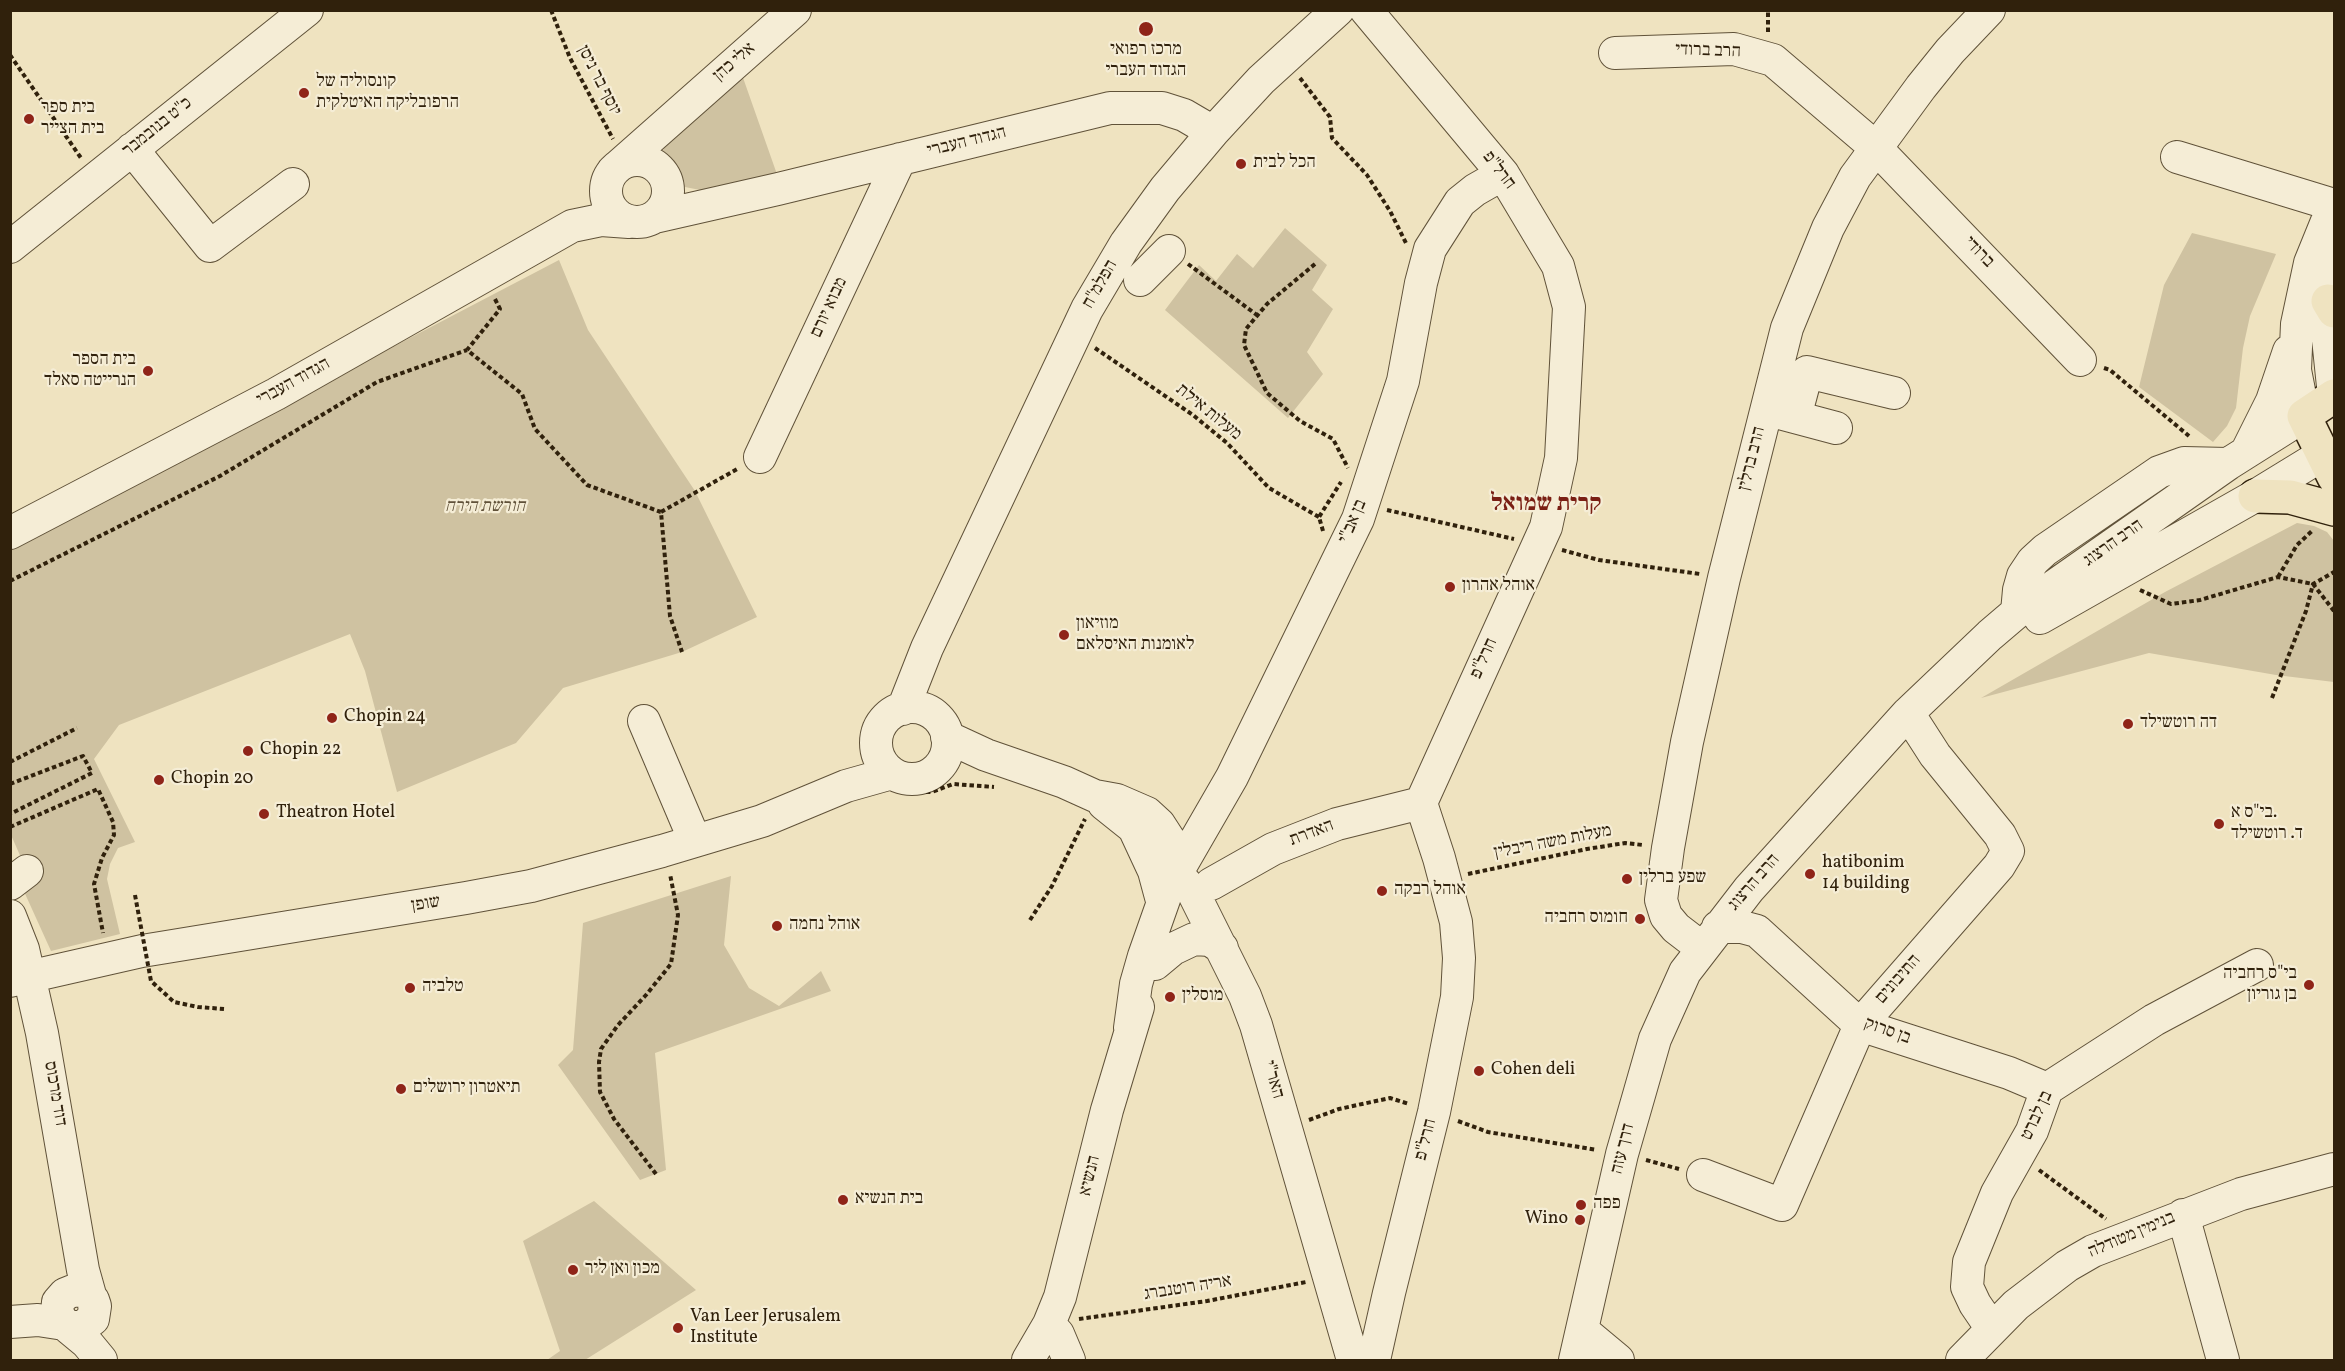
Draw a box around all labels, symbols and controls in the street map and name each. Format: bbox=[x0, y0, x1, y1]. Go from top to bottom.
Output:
marker: מרכז רפואי הגדוד העברי bbox=[1137, 20, 1155, 38]
street label: אלי כהן bbox=[709, 39, 761, 87]
place label: מרכז רפואי הגדוד העברי bbox=[1106, 40, 1186, 82]
street label: הרב ברודי bbox=[1675, 40, 1741, 64]
street label: יוסף בר ניסן bbox=[571, 42, 625, 120]
place label: קונסוליה של הרפובליקה האיטלקית bbox=[316, 72, 459, 115]
marker: קונסוליה של הרפובליקה האיטלקית bbox=[297, 86, 311, 100]
street label: כ"ט בנובמבר bbox=[119, 93, 197, 163]
place label: בית ספר בית הצייר bbox=[41, 98, 104, 140]
marker: בית ספר בית הצייר bbox=[22, 112, 36, 126]
street label: הגדוד העברי bbox=[925, 123, 1009, 163]
street label: חרל"פ bbox=[1477, 148, 1519, 194]
place label: הכל לבית bbox=[1253, 153, 1316, 175]
marker: הכל לבית bbox=[1234, 157, 1248, 171]
street label: ברודי bbox=[1958, 233, 1998, 273]
street label: הפלמ"ח bbox=[1078, 257, 1124, 313]
street label: מבוא יורם bbox=[807, 274, 853, 342]
place label: בית הספר הנרייטה סאלד bbox=[44, 350, 136, 392]
street label: הגדוד העברי bbox=[253, 354, 335, 412]
marker: בית הספר הנרייטה סאלד bbox=[141, 364, 155, 378]
street label: מעלות אילת bbox=[1171, 380, 1245, 446]
street label: הרב ברלין bbox=[1735, 425, 1771, 493]
district label: קרית שמואל bbox=[1490, 492, 1602, 520]
park label: חורשת הירח bbox=[445, 497, 525, 519]
street label: בן אב"י bbox=[1335, 497, 1373, 547]
street label: הרב הרצוג bbox=[2080, 516, 2148, 572]
place label: אוהל אהרון bbox=[1462, 576, 1535, 598]
marker: אוהל אהרון bbox=[1443, 580, 1457, 594]
place label: מוזיאון לאומנות האיסלאם bbox=[1076, 614, 1195, 656]
marker: מוזיאון לאומנות האיסלאם bbox=[1057, 628, 1071, 642]
street label: חרל"פ bbox=[1467, 635, 1503, 683]
place label: Chopin 24 bbox=[344, 707, 426, 729]
marker: Chopin 24 bbox=[325, 711, 339, 725]
place label: דה רוטשילד bbox=[2140, 713, 2217, 735]
marker: דה רוטשילד bbox=[2121, 717, 2135, 731]
place label: Chopin 22 bbox=[260, 740, 341, 762]
marker: Chopin 22 bbox=[241, 744, 255, 758]
place label: Chopin 20 bbox=[171, 769, 253, 791]
marker: Chopin 20 bbox=[152, 773, 166, 787]
place label: Theatron Hotel bbox=[276, 803, 395, 825]
place label: בי"ס א. ד. רוטשילד bbox=[2231, 803, 2303, 846]
marker: Theatron Hotel bbox=[257, 807, 271, 821]
street label: האדרת bbox=[1287, 816, 1337, 852]
marker: בי"ס א. ד. רוטשילד bbox=[2212, 817, 2226, 831]
street label: מעלות משה ריבלין bbox=[1492, 821, 1614, 865]
street label: הרב הרצוג bbox=[1724, 850, 1786, 916]
place label: hatibonim 14 building bbox=[1822, 853, 1910, 896]
marker: hatibonim 14 building bbox=[1803, 867, 1817, 881]
place label: שפע ברלין bbox=[1639, 868, 1706, 890]
marker: שפע ברלין bbox=[1620, 872, 1634, 886]
place label: אוהל רבקה bbox=[1394, 880, 1466, 902]
marker: אוהל רבקה bbox=[1375, 884, 1389, 898]
street label: שופן bbox=[410, 892, 442, 918]
place label: חומוס רחביה bbox=[1544, 908, 1628, 930]
marker: חומוס רחביה bbox=[1633, 912, 1647, 926]
place label: אוהל נחמה bbox=[789, 915, 860, 937]
marker: אוהל נחמה bbox=[770, 919, 784, 933]
street label: התיבונים bbox=[1872, 951, 1926, 1009]
place label: בי"ס רחביה בן גוריון bbox=[2223, 964, 2297, 1006]
place label: טלביה bbox=[422, 977, 463, 999]
marker: בי"ס רחביה בן גוריון bbox=[2302, 978, 2316, 992]
marker: טלביה bbox=[403, 981, 417, 995]
place label: מוסלין bbox=[1182, 986, 1224, 1008]
marker: מוסלין bbox=[1163, 990, 1177, 1004]
street label: בן סרוק bbox=[1861, 1014, 1913, 1050]
street label: האר"י bbox=[1256, 1058, 1288, 1102]
street label: דוד מרכוס bbox=[38, 1060, 70, 1128]
place label: Cohen deli bbox=[1491, 1060, 1575, 1082]
marker: Cohen deli bbox=[1472, 1064, 1486, 1078]
place label: תיאטרון ירושלים bbox=[413, 1078, 521, 1100]
marker: תיאטרון ירושלים bbox=[394, 1082, 408, 1096]
street label: בן לברט bbox=[2017, 1088, 2059, 1144]
street label: חרל"פ bbox=[1411, 1117, 1443, 1163]
street label: דרך עזה bbox=[1607, 1121, 1641, 1177]
street label: הנשיא bbox=[1076, 1153, 1106, 1199]
place label: בית הנשיא bbox=[855, 1189, 923, 1211]
marker: בית הנשיא bbox=[836, 1193, 850, 1207]
place label: פפה bbox=[1593, 1194, 1621, 1216]
marker: פפה bbox=[1574, 1198, 1588, 1212]
street label: בנימין מטודלה bbox=[2085, 1208, 2179, 1264]
place label: Wino bbox=[1525, 1209, 1568, 1231]
marker: Wino bbox=[1573, 1213, 1587, 1227]
place label: מכון ואן ליר bbox=[585, 1259, 660, 1281]
marker: מכון ואן ליר bbox=[566, 1263, 580, 1277]
street label: אריה רוטנברג bbox=[1143, 1271, 1233, 1307]
place label: Van Leer Jerusalem Institute bbox=[690, 1307, 841, 1350]
marker: Van Leer Jerusalem Institute bbox=[671, 1321, 685, 1335]

